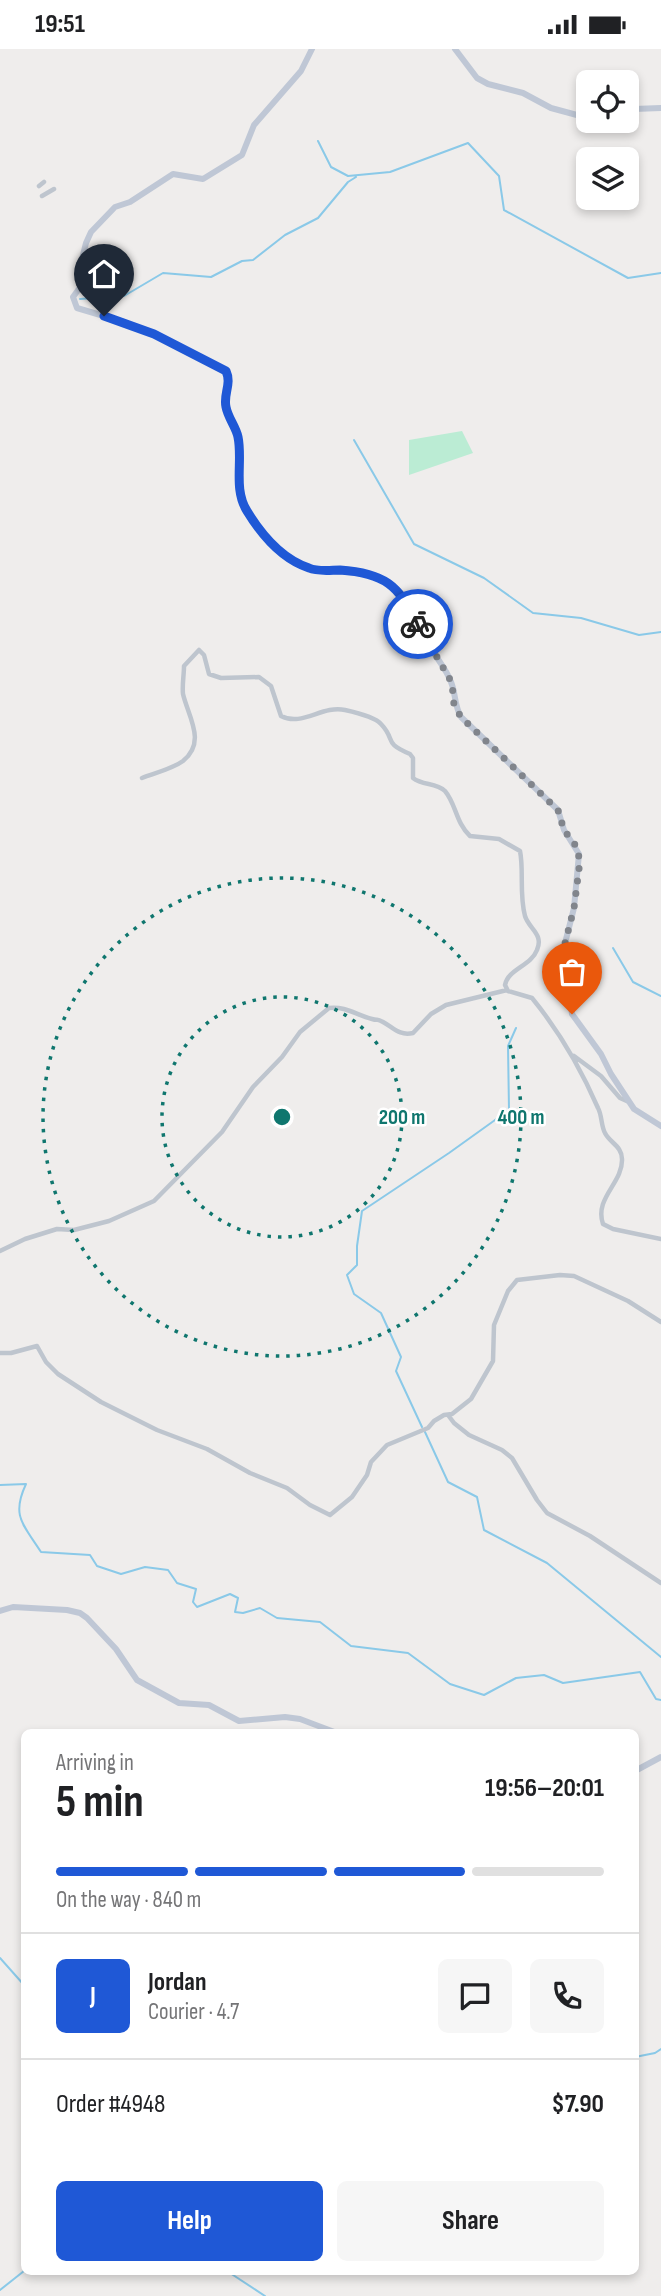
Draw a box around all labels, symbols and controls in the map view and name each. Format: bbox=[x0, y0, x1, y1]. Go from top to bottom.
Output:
text: 19:51 bbox=[35, 9, 85, 40]
map controls bbox=[576, 70, 639, 210]
button: locate bbox=[576, 70, 639, 133]
button: layers bbox=[576, 147, 639, 210]
pin bbox=[74, 244, 134, 316]
icon: home bbox=[85, 255, 123, 293]
courier bbox=[383, 589, 453, 659]
icon: bike bbox=[399, 605, 437, 643]
pin bbox=[542, 942, 602, 1014]
icon: bag bbox=[553, 953, 591, 991]
centre of rings bbox=[270, 1105, 294, 1129]
text: 200 m bbox=[379, 1105, 425, 1130]
text: 400 m bbox=[498, 1105, 544, 1130]
text: Arriving in bbox=[56, 1749, 134, 1777]
text: 19:56–20:01 bbox=[485, 1773, 604, 1804]
text: 5 min bbox=[56, 1775, 144, 1830]
text: On the way · 840 m bbox=[56, 1886, 201, 1914]
button: chat bbox=[438, 1959, 512, 2033]
button: phone bbox=[530, 1959, 604, 2033]
text: Jordan bbox=[148, 1967, 206, 1998]
text: J bbox=[90, 1981, 96, 2012]
text: Courier · 4.7 bbox=[148, 1998, 239, 2026]
text: Order #4948 bbox=[56, 2089, 165, 2120]
text: $7.90 bbox=[552, 2089, 604, 2120]
button: Help bbox=[56, 2181, 323, 2261]
button: Share bbox=[337, 2181, 604, 2261]

